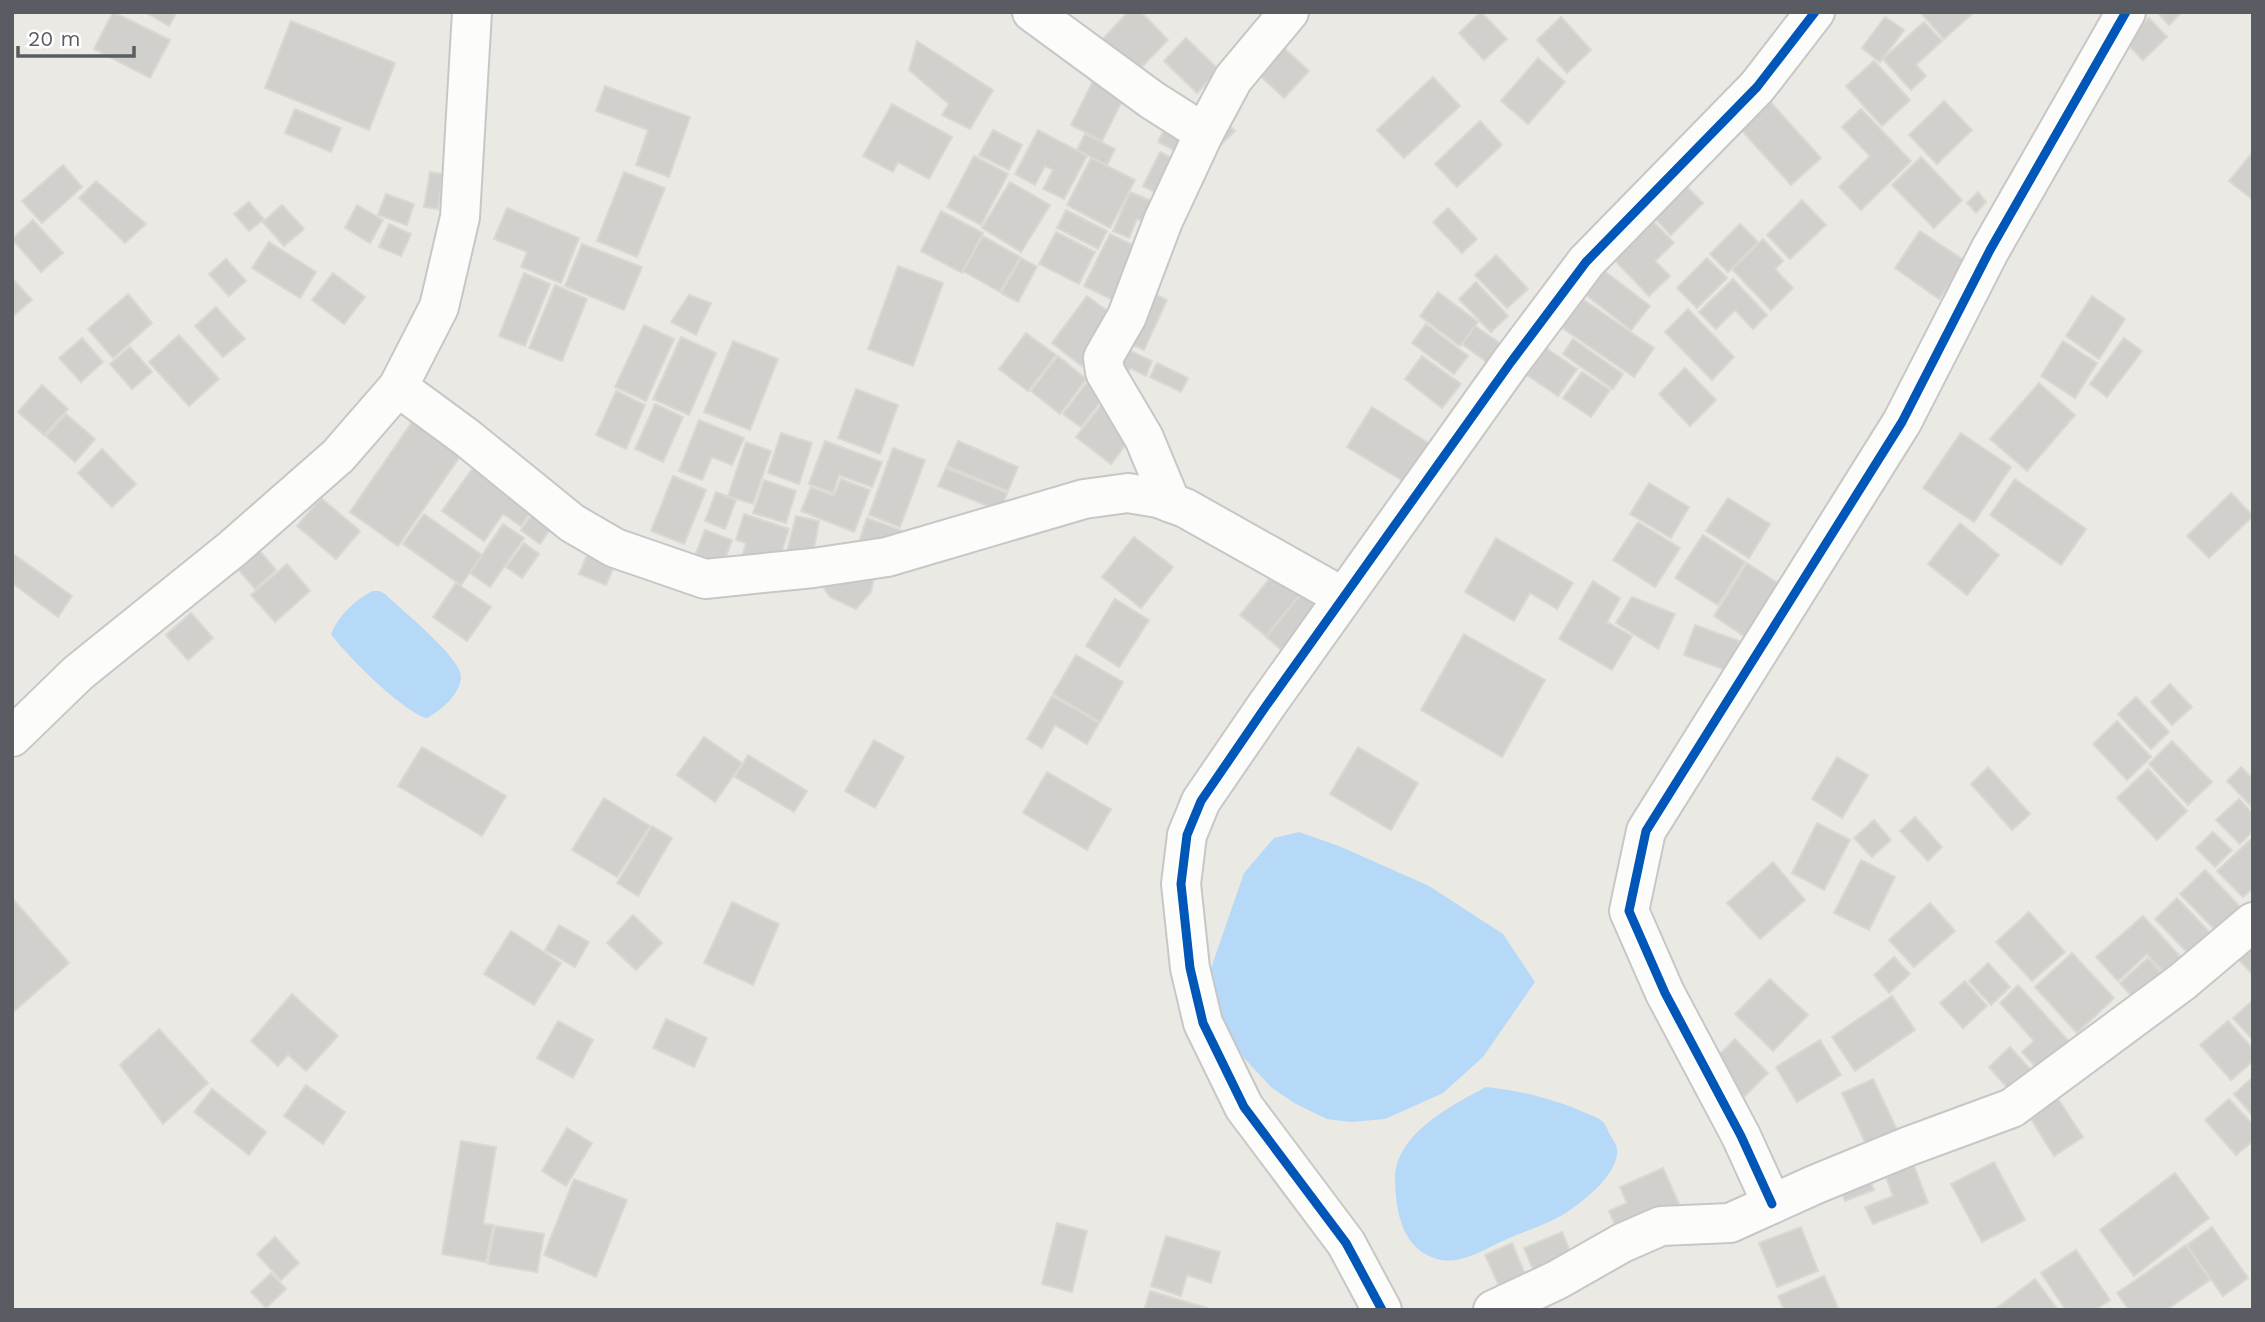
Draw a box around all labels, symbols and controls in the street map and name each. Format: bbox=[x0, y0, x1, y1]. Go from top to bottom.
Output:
scale bar bbox=[18, 14, 133, 58]
text: 20 m bbox=[28, 26, 80, 51]

